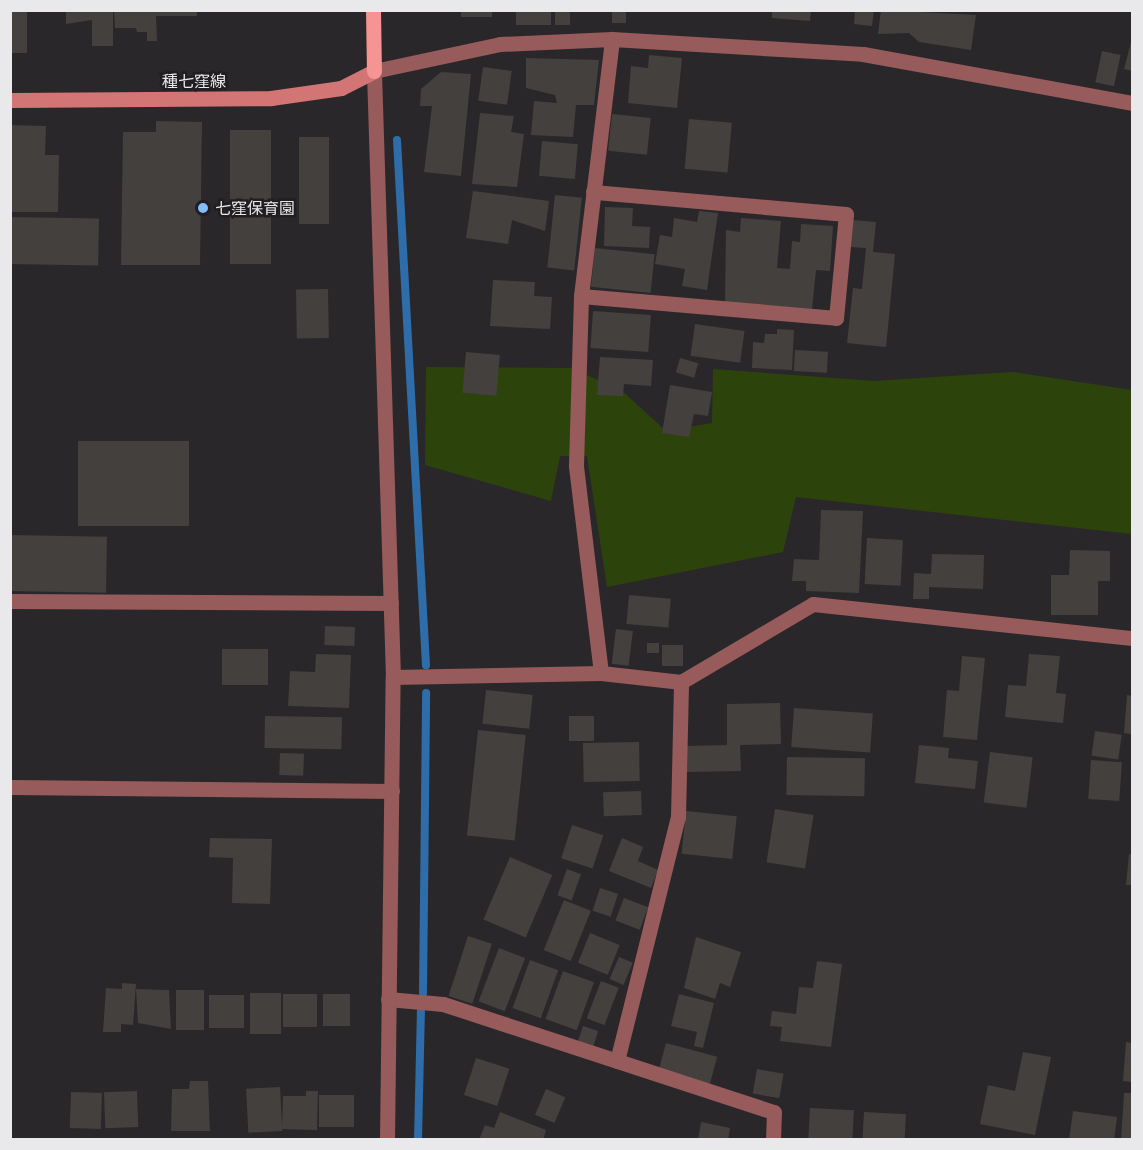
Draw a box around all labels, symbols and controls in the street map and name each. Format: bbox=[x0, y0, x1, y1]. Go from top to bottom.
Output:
street label: 種七窪線 bbox=[162, 71, 226, 91]
place label: 七窪保育園 bbox=[215, 198, 295, 218]
marker: 七窪保育園 bbox=[196, 201, 210, 215]

